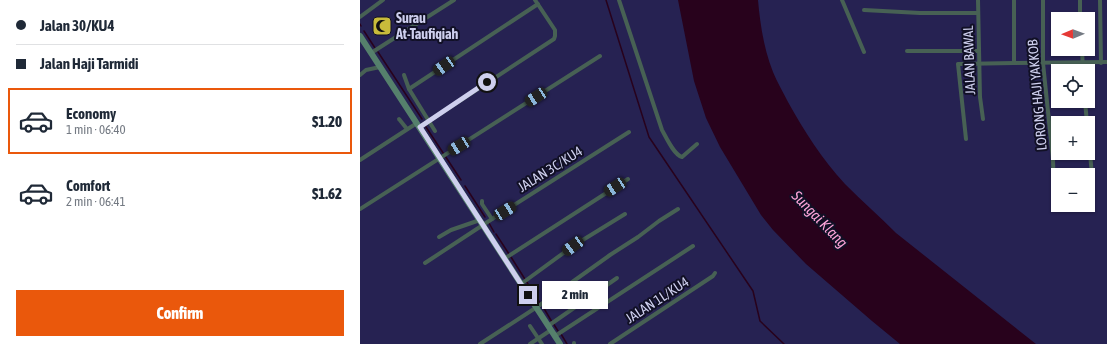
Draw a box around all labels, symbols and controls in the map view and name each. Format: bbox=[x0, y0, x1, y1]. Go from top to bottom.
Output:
place label: Surau At-Taufiqiah bbox=[395, 10, 459, 42]
north arrow bbox=[1051, 12, 1095, 56]
map controls bbox=[1051, 12, 1095, 212]
mosque icon: Surau At-Taufiqiah bbox=[371, 15, 393, 37]
text: Jalan 30/KU4 bbox=[40, 17, 114, 34]
street label: JALAN BAWAL bbox=[960, 25, 978, 95]
street label: LORONG HAJI YAKKOB bbox=[1024, 38, 1050, 151]
car bbox=[431, 54, 457, 78]
text: Jalan Haji Tarmidi bbox=[40, 55, 138, 72]
button: locate bbox=[1051, 64, 1095, 108]
route start bbox=[478, 73, 496, 91]
car bbox=[523, 85, 549, 109]
icon: car bbox=[18, 103, 54, 139]
text: Economy bbox=[66, 105, 116, 122]
text: $1.20 bbox=[312, 113, 342, 130]
button: + bbox=[1051, 116, 1095, 160]
text: 1 min · 06:40 bbox=[66, 122, 126, 137]
car bbox=[446, 135, 472, 157]
street label: JALAN 3C/KU4 bbox=[515, 143, 586, 195]
button: − bbox=[1051, 168, 1095, 212]
icon: car bbox=[18, 175, 54, 211]
car bbox=[602, 175, 628, 199]
text: Comfort bbox=[66, 177, 110, 194]
text: $1.62 bbox=[312, 185, 342, 202]
water label: Sungai Klang bbox=[788, 186, 851, 251]
text: 2 min · 06:41 bbox=[66, 194, 126, 209]
car bbox=[492, 200, 518, 222]
car bbox=[560, 234, 586, 258]
street label: JALAN 1L/KU4 bbox=[622, 273, 692, 326]
callout: 2 min bbox=[542, 281, 608, 309]
route end bbox=[519, 286, 537, 304]
text: 2 min bbox=[562, 287, 588, 302]
button: Confirm bbox=[16, 290, 344, 336]

